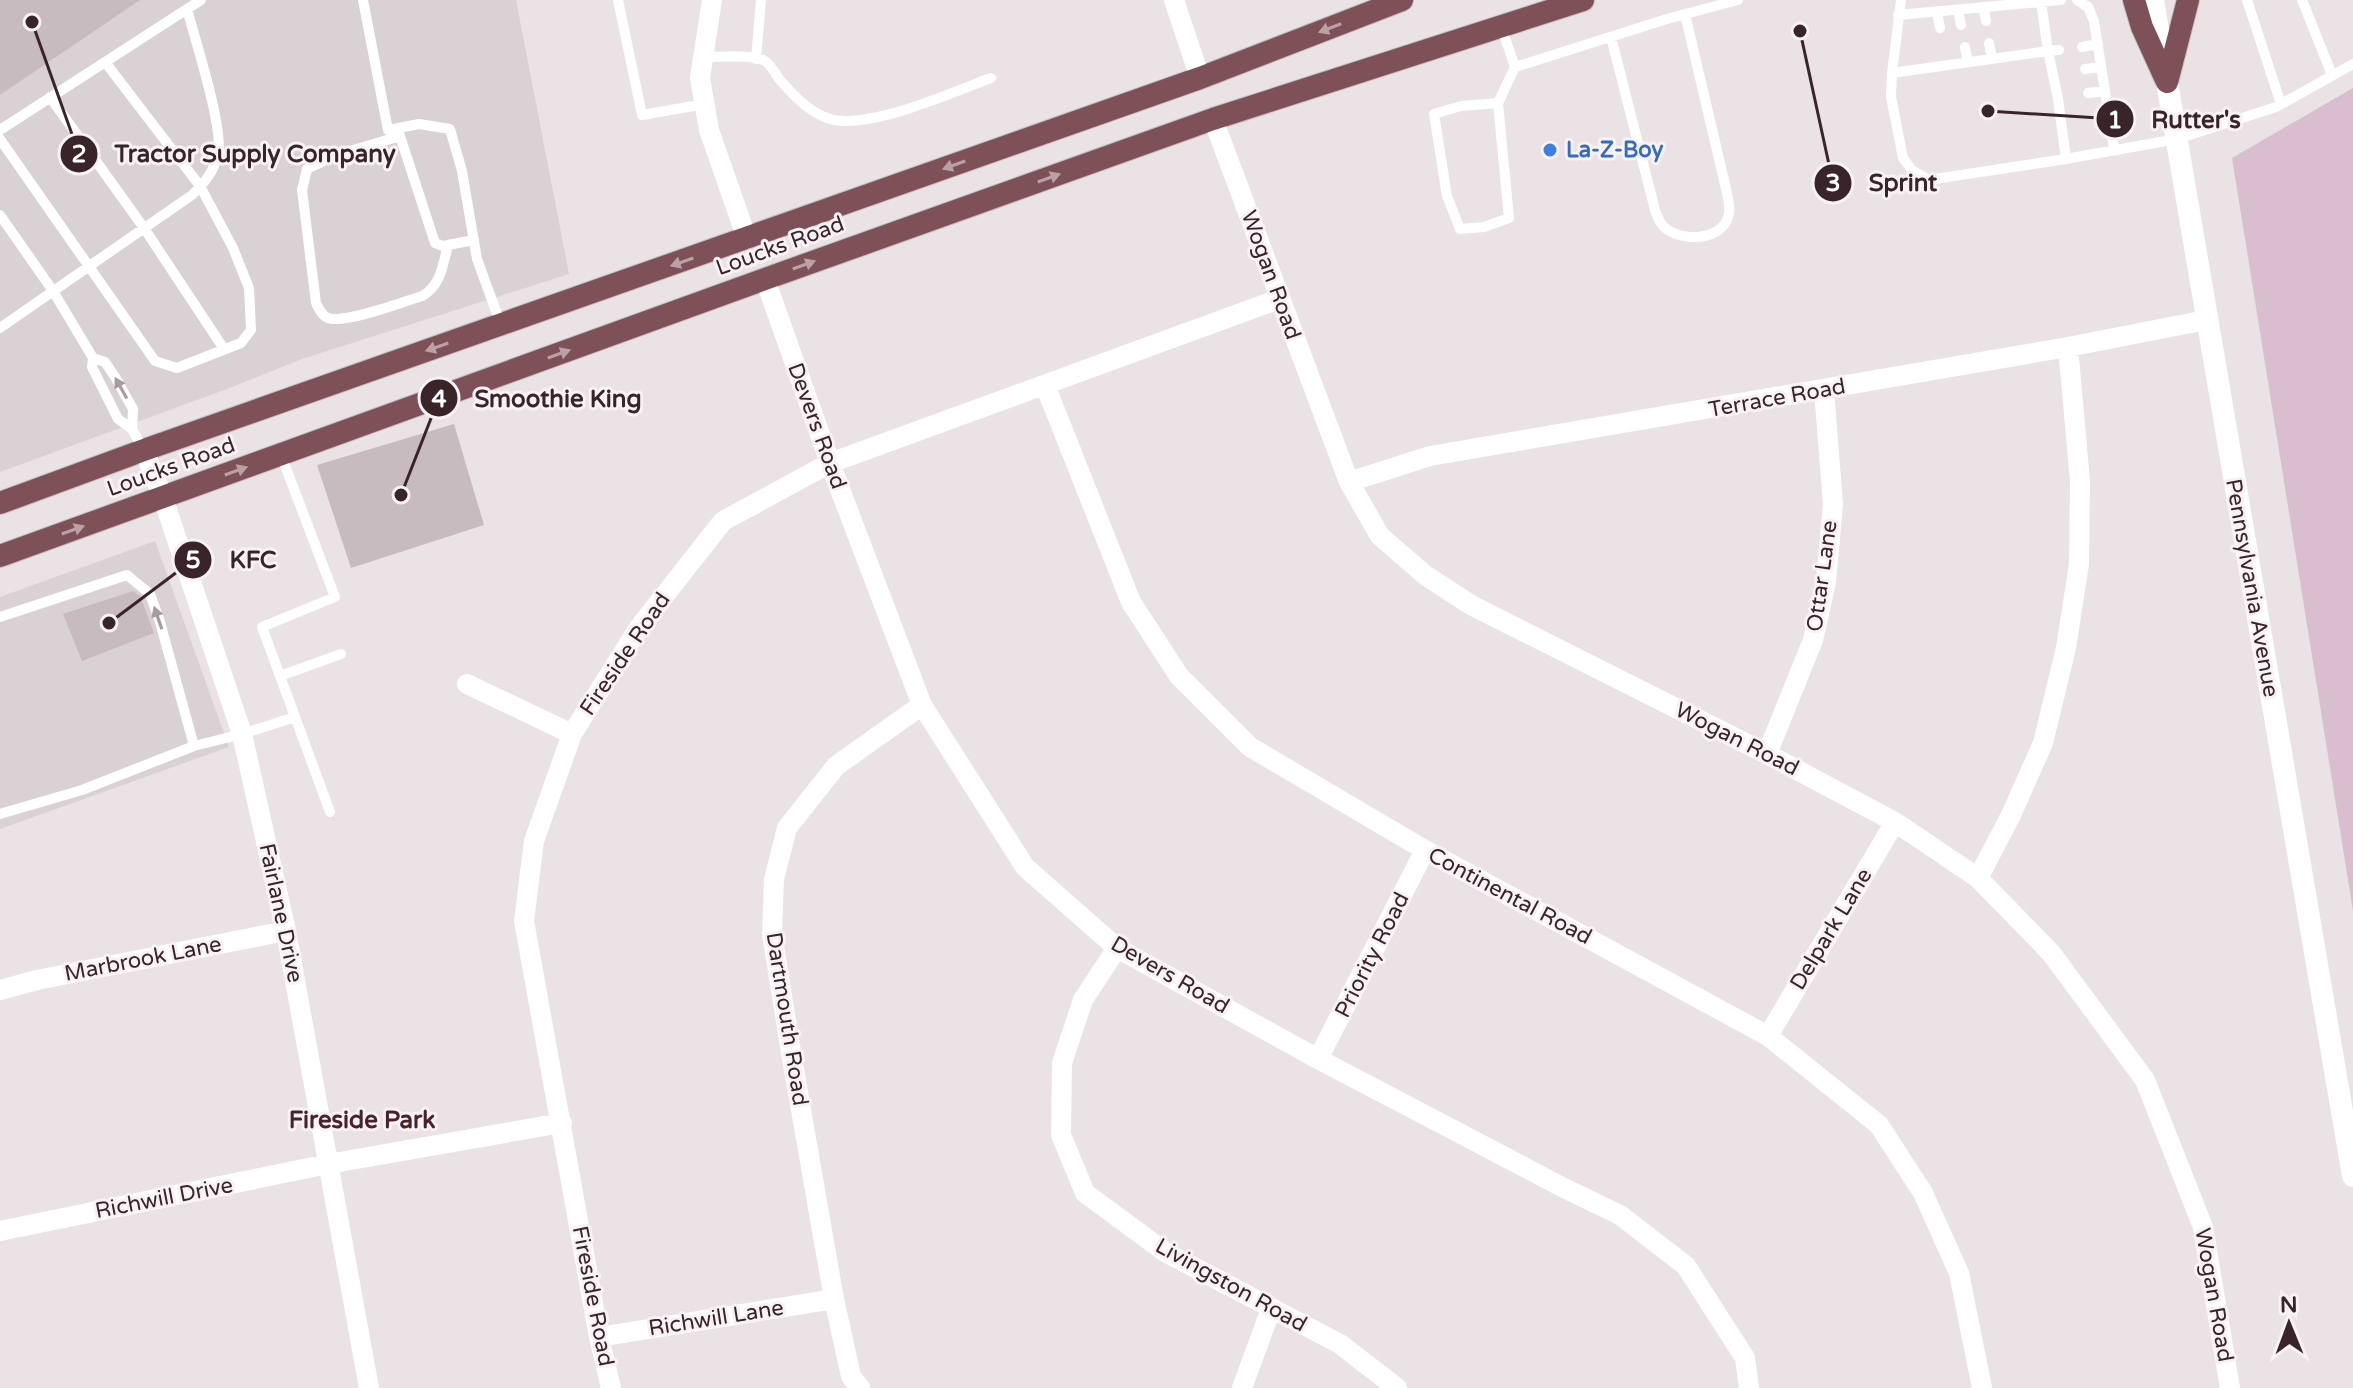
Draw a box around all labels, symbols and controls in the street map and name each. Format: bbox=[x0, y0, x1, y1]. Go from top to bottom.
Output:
one-way arrow bbox=[1317, 22, 1341, 35]
callout: Rutter's bbox=[2095, 95, 2257, 143]
text: 1 bbox=[2107, 106, 2123, 135]
text: Rutter's bbox=[2151, 106, 2241, 135]
callout: Tractor Supply Company bbox=[59, 130, 412, 178]
place label: La-Z-Boy bbox=[1566, 137, 1663, 163]
text: 2 bbox=[71, 140, 87, 169]
text: Tractor Supply Company bbox=[113, 140, 396, 169]
marker: La-Z-Boy bbox=[1541, 141, 1559, 159]
callout: Sprint bbox=[1813, 159, 1954, 207]
one-way arrow bbox=[942, 160, 966, 172]
text: 3 bbox=[1825, 169, 1841, 198]
text: Sprint bbox=[1869, 169, 1938, 198]
one-way arrow bbox=[1037, 171, 1061, 183]
street label: Wogan Road bbox=[1236, 207, 1306, 343]
street label: Loucks Road bbox=[712, 211, 848, 281]
one-way arrow bbox=[670, 256, 694, 268]
one-way arrow bbox=[792, 258, 816, 271]
one-way arrow bbox=[425, 342, 449, 354]
one-way arrow bbox=[548, 347, 572, 359]
street label: Devers Road bbox=[782, 359, 852, 493]
street label: Terrace Road bbox=[1706, 373, 1848, 423]
callout: Smoothie King bbox=[419, 374, 658, 422]
one-way arrow bbox=[115, 377, 129, 399]
text: 4 bbox=[431, 385, 447, 414]
text: Smoothie King bbox=[474, 385, 642, 414]
street label: Loucks Road bbox=[103, 432, 239, 502]
one-way arrow bbox=[224, 465, 248, 477]
street label: Pennsylvania Avenue bbox=[2220, 477, 2284, 699]
street label: Ottar Lane bbox=[1801, 519, 1843, 633]
one-way arrow bbox=[62, 523, 86, 536]
callout: KFC bbox=[173, 536, 292, 584]
text: 5 bbox=[185, 546, 201, 575]
text: KFC bbox=[230, 546, 277, 575]
street label: Fireside Road bbox=[574, 588, 676, 720]
one-way arrow bbox=[152, 606, 164, 630]
street label: Wogan Road bbox=[1671, 697, 1803, 781]
street label: Fairlane Drive bbox=[254, 841, 308, 985]
street label: Continental Road bbox=[1424, 842, 1596, 950]
street label: Delpark Lane bbox=[1784, 863, 1878, 995]
street label: Priority Road bbox=[1329, 888, 1415, 1022]
street label: Dartmouth Road bbox=[760, 930, 814, 1108]
street label: Marbrook Lane bbox=[62, 931, 224, 987]
street label: Devers Road bbox=[1106, 931, 1234, 1019]
district label: Fireside Park bbox=[289, 1106, 435, 1135]
street label: Richwill Drive bbox=[93, 1172, 235, 1224]
street label: Fireside Road bbox=[567, 1224, 619, 1368]
street label: Wogan Road bbox=[2189, 1226, 2239, 1364]
street label: Livingston Road bbox=[1151, 1233, 1311, 1337]
north arrow bbox=[2249, 1284, 2329, 1364]
text: N bbox=[2280, 1292, 2298, 1318]
street label: Richwill Lane bbox=[647, 1294, 785, 1342]

